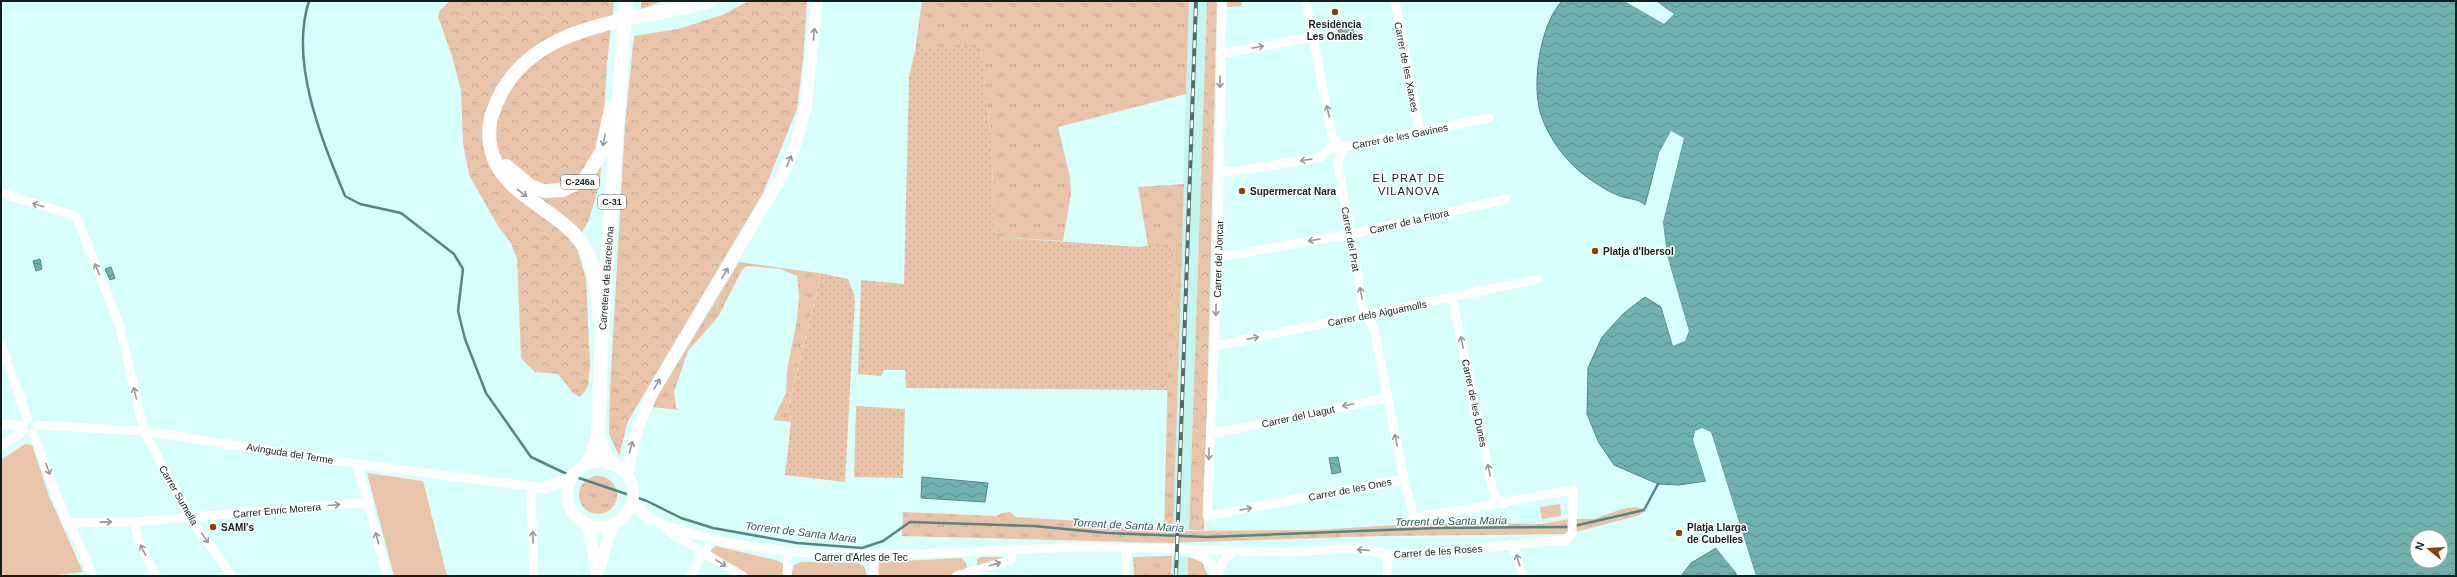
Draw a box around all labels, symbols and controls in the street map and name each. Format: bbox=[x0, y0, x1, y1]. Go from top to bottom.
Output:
marker: Residència Les Onades bbox=[1330, 7, 1340, 17]
place label: Residència Les Onades bbox=[1307, 19, 1364, 42]
street label: Carrer de les Xarxes bbox=[1392, 21, 1421, 113]
one-way arrow bbox=[811, 28, 818, 41]
one-way arrow bbox=[1251, 43, 1264, 51]
one-way arrow bbox=[1216, 75, 1224, 88]
one-way arrow bbox=[1323, 105, 1331, 118]
street label: Carrer de les Gavines bbox=[1351, 122, 1449, 151]
one-way arrow bbox=[600, 133, 608, 146]
one-way arrow bbox=[785, 155, 793, 167]
one-way arrow bbox=[1300, 156, 1313, 164]
district label: EL PRAT DE VILANOVA bbox=[1373, 172, 1445, 197]
road number: C-246a bbox=[561, 175, 599, 189]
marker: Supermercat Nara bbox=[1237, 186, 1247, 196]
place label: Supermercat Nara bbox=[1250, 186, 1337, 197]
one-way arrow bbox=[516, 189, 527, 197]
road number: C-31 bbox=[598, 195, 626, 209]
one-way arrow bbox=[32, 201, 45, 208]
street label: Carrer del Prat bbox=[1339, 206, 1362, 273]
street label: Carrer de la Fitora bbox=[1368, 207, 1450, 236]
street label: Carrer del Joncar bbox=[1212, 220, 1225, 298]
street label: Carretera de Barcelona bbox=[597, 225, 616, 330]
one-way arrow bbox=[1308, 236, 1321, 244]
marker: Platja d'Ibersol bbox=[1590, 246, 1600, 256]
place label: Platja d'Ibersol bbox=[1603, 246, 1674, 257]
one-way arrow bbox=[93, 264, 100, 276]
one-way arrow bbox=[721, 267, 729, 279]
one-way arrow bbox=[1356, 287, 1364, 300]
street label: Carrer dels Aiguamolls bbox=[1327, 298, 1428, 328]
one-way arrow bbox=[1212, 303, 1220, 316]
one-way arrow bbox=[1246, 334, 1259, 342]
one-way arrow bbox=[1457, 336, 1465, 349]
street label: Carrer de les Dunes bbox=[1460, 358, 1489, 448]
one-way arrow bbox=[654, 378, 662, 390]
one-way arrow bbox=[131, 387, 138, 400]
one-way arrow bbox=[1342, 402, 1355, 410]
street label: Carrer del Llagut bbox=[1261, 403, 1336, 430]
one-way arrow bbox=[1391, 434, 1399, 447]
street label: Avinguda del Terme bbox=[246, 441, 335, 466]
one-way arrow bbox=[628, 441, 636, 454]
one-way arrow bbox=[1205, 447, 1213, 460]
one-way arrow bbox=[44, 463, 52, 475]
street label: Carrer Sumella bbox=[157, 463, 200, 527]
one-way arrow bbox=[1484, 463, 1492, 476]
street label: Carrer de les Ones bbox=[1308, 476, 1393, 503]
street label: Carrer Enric Morera bbox=[233, 501, 322, 520]
one-way arrow bbox=[327, 501, 340, 509]
one-way arrow bbox=[1239, 505, 1252, 513]
water label: Torrent de Santa Maria bbox=[1395, 514, 1507, 528]
water label: Torrent de Santa Maria bbox=[1072, 516, 1184, 534]
one-way arrow bbox=[99, 518, 112, 526]
water label: Torrent de Santa Maria bbox=[745, 519, 857, 545]
marker: SAMI's bbox=[208, 522, 218, 532]
place label: SAMI's bbox=[221, 522, 254, 533]
place label: Platja Llarga de Cubelles bbox=[1687, 522, 1747, 545]
marker: Platja Llarga de Cubelles bbox=[1674, 528, 1684, 538]
north arrow bbox=[2409, 529, 2449, 569]
one-way arrow bbox=[529, 531, 537, 544]
one-way arrow bbox=[200, 532, 209, 543]
one-way arrow bbox=[373, 532, 381, 545]
text: N bbox=[2413, 540, 2426, 552]
street label: Carrer de les Roses bbox=[1393, 543, 1483, 560]
one-way arrow bbox=[139, 544, 146, 556]
one-way arrow bbox=[1356, 547, 1369, 554]
street label: Carrer d'Arles de Tec bbox=[814, 552, 908, 563]
one-way arrow bbox=[1514, 553, 1521, 566]
one-way arrow bbox=[715, 559, 727, 567]
one-way arrow bbox=[988, 560, 1001, 568]

